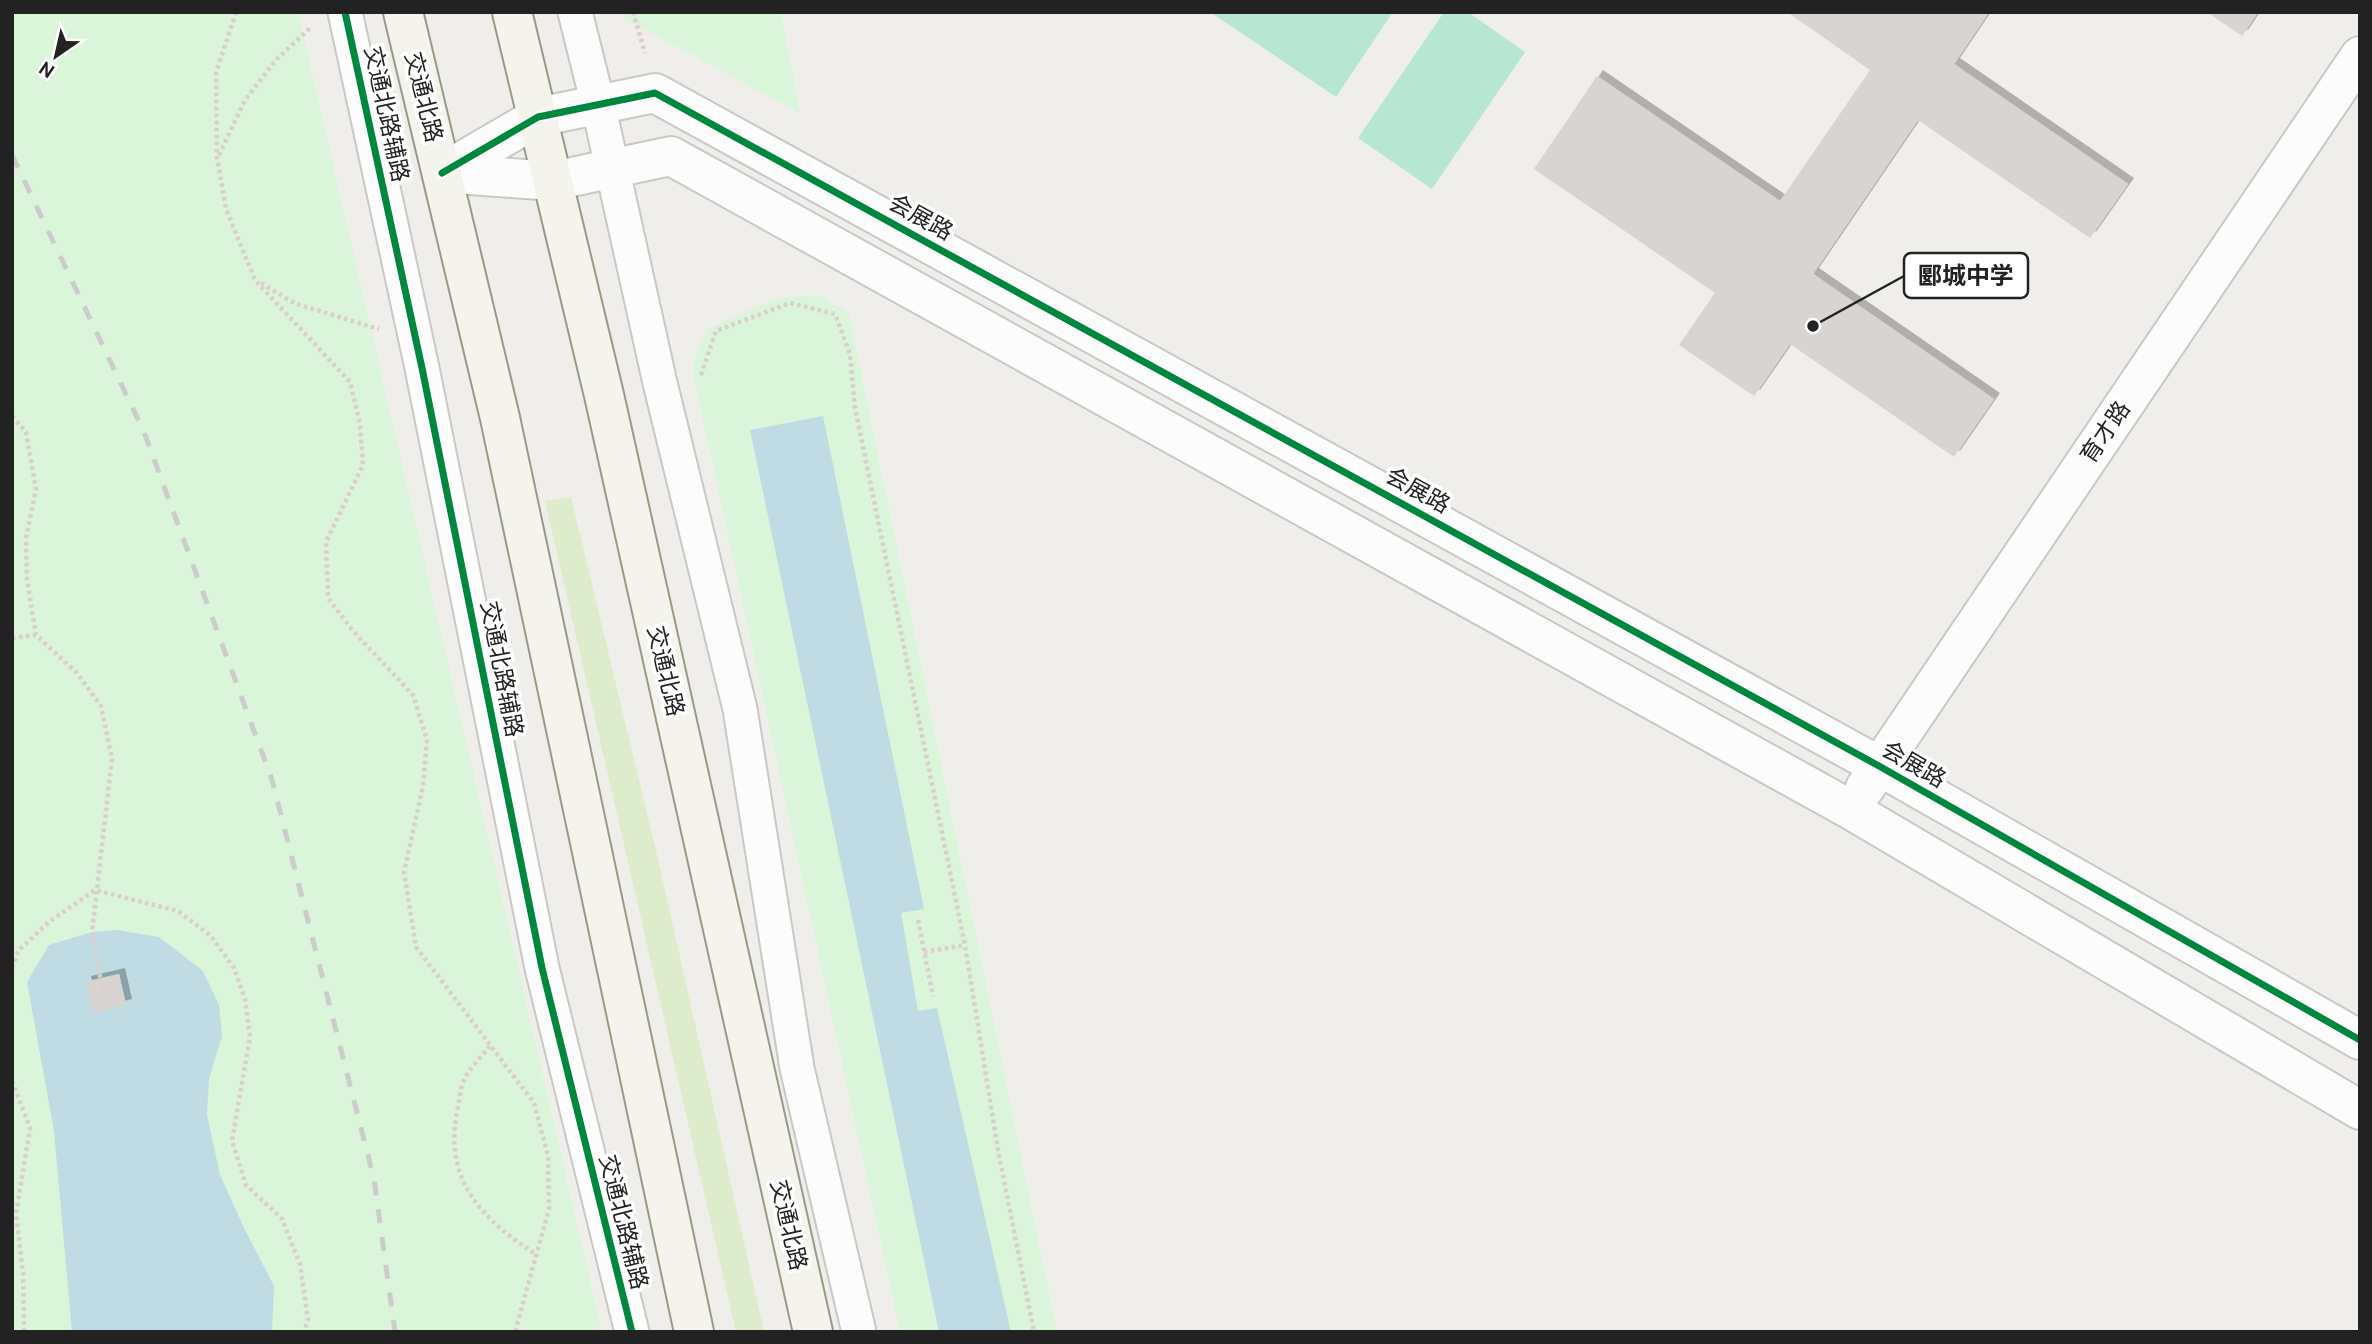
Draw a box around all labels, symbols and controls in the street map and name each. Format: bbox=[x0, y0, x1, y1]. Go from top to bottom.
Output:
north arrow bbox=[21, 21, 91, 91]
street label: 交通北路辅路 bbox=[359, 44, 415, 184]
street label: 交通北路 bbox=[399, 49, 449, 145]
text: N bbox=[35, 56, 59, 83]
street label: 会展路 bbox=[884, 188, 958, 246]
callout: 郾城中学 bbox=[1904, 253, 2028, 298]
text: 郾城中学 bbox=[1918, 261, 2014, 290]
street label: 育才路 bbox=[2074, 396, 2136, 468]
street label: 会展路 bbox=[1381, 461, 1455, 519]
street label: 交通北路辅路 bbox=[475, 599, 529, 739]
street label: 交通北路 bbox=[642, 623, 690, 719]
street label: 会展路 bbox=[1877, 735, 1951, 793]
street label: 交通北路辅路 bbox=[594, 1152, 654, 1292]
street label: 交通北路 bbox=[765, 1177, 813, 1273]

